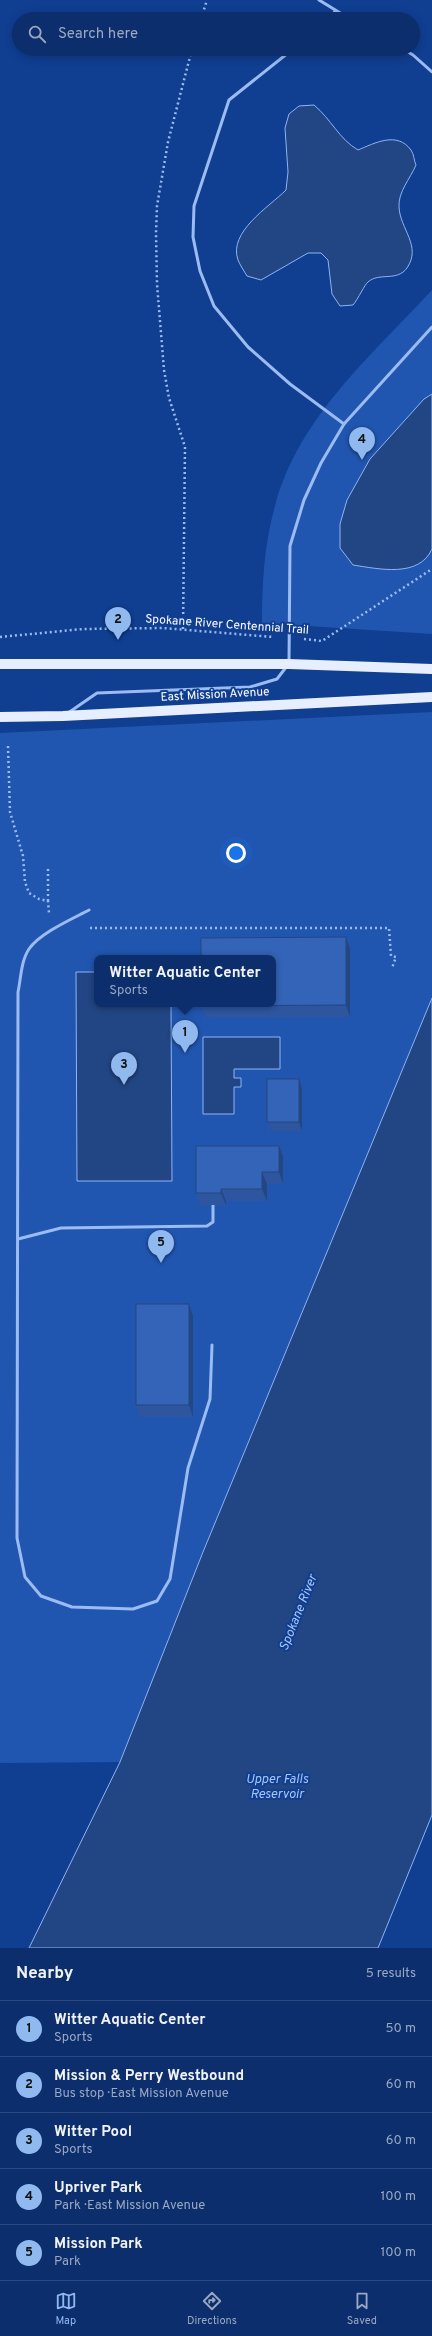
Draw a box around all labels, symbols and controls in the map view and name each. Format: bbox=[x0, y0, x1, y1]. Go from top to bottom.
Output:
search box bbox=[12, 12, 420, 56]
icon: search bbox=[26, 23, 48, 45]
text: Search here bbox=[58, 25, 138, 44]
pin: 4 bbox=[349, 427, 375, 460]
pin: 2 bbox=[105, 607, 131, 640]
street label: Spokane River Centennial Trail bbox=[145, 611, 309, 639]
street label: East Mission Avenue bbox=[160, 684, 270, 706]
your location bbox=[226, 843, 246, 863]
popup bbox=[94, 955, 276, 1007]
text: Witter Aquatic Center bbox=[109, 964, 261, 983]
text: Sports bbox=[109, 983, 148, 999]
pin: 1 bbox=[172, 1020, 198, 1053]
pin: 3 bbox=[111, 1052, 137, 1085]
pin: 5 bbox=[148, 1230, 174, 1263]
water label: Spokane River bbox=[276, 1572, 322, 1653]
water label: Upper Falls Reservoir bbox=[246, 1772, 308, 1803]
text: Nearby bbox=[16, 1963, 73, 1985]
text: 5 results bbox=[366, 1966, 416, 1982]
text: Witter Aquatic Center bbox=[54, 2011, 206, 2030]
text: 1 bbox=[26, 2021, 32, 2037]
text: 50 m bbox=[386, 2021, 416, 2037]
text: Sports bbox=[54, 2030, 93, 2046]
text: Mission & Perry Westbound bbox=[54, 2067, 244, 2086]
text: 2 bbox=[25, 2077, 33, 2093]
text: 60 m bbox=[386, 2077, 416, 2093]
text: Bus stop · East Mission Avenue bbox=[54, 2086, 229, 2102]
text: Witter Pool bbox=[54, 2123, 132, 2142]
text: 3 bbox=[25, 2133, 33, 2149]
text: 60 m bbox=[386, 2133, 416, 2149]
text: Sports bbox=[54, 2142, 93, 2158]
text: Upriver Park bbox=[54, 2179, 142, 2198]
text: 4 bbox=[25, 2189, 33, 2205]
text: 100 m bbox=[380, 2189, 416, 2205]
text: Park · East Mission Avenue bbox=[54, 2198, 205, 2214]
text: Mission Park bbox=[54, 2235, 143, 2254]
text: 5 bbox=[25, 2245, 33, 2261]
text: 100 m bbox=[380, 2245, 416, 2261]
text: Park bbox=[54, 2254, 81, 2270]
tab: Map bbox=[55, 2290, 77, 2328]
tab: Directions bbox=[187, 2290, 237, 2328]
tab: Saved bbox=[347, 2290, 377, 2328]

